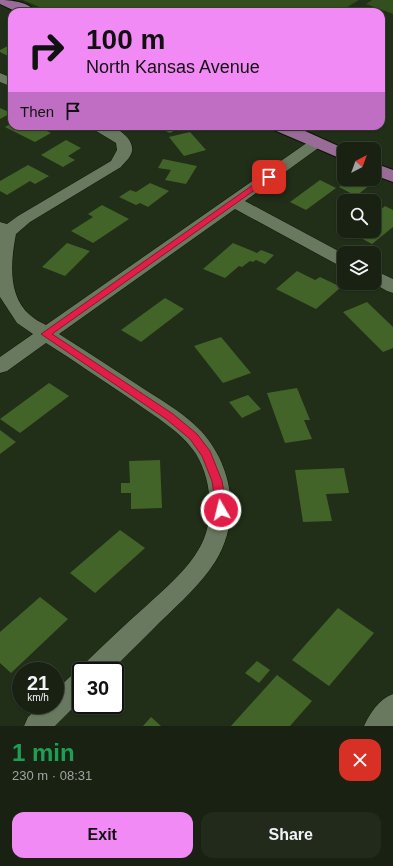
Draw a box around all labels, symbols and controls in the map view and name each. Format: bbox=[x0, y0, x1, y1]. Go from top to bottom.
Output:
icon: right bbox=[20, 24, 72, 76]
text: 100 m bbox=[86, 24, 165, 55]
text: North Kansas Avenue bbox=[86, 57, 260, 77]
icon: arrive bbox=[62, 100, 84, 122]
text: Then bbox=[20, 103, 54, 120]
north arrow bbox=[337, 142, 381, 186]
map controls bbox=[337, 142, 381, 290]
pin bbox=[252, 160, 286, 194]
icon: arrive bbox=[258, 166, 280, 188]
button: search bbox=[337, 194, 381, 238]
button: layers bbox=[337, 246, 381, 290]
position arrow bbox=[200, 489, 242, 531]
speed limit sign: 30 bbox=[72, 662, 124, 714]
text: 21 bbox=[27, 672, 49, 694]
text: km/h bbox=[27, 692, 49, 703]
text: 1 min bbox=[12, 739, 75, 766]
button: close bbox=[339, 739, 381, 781]
text: 230 m · 08:31 bbox=[12, 768, 92, 783]
button: Exit bbox=[12, 812, 193, 858]
button: Share bbox=[201, 812, 381, 858]

